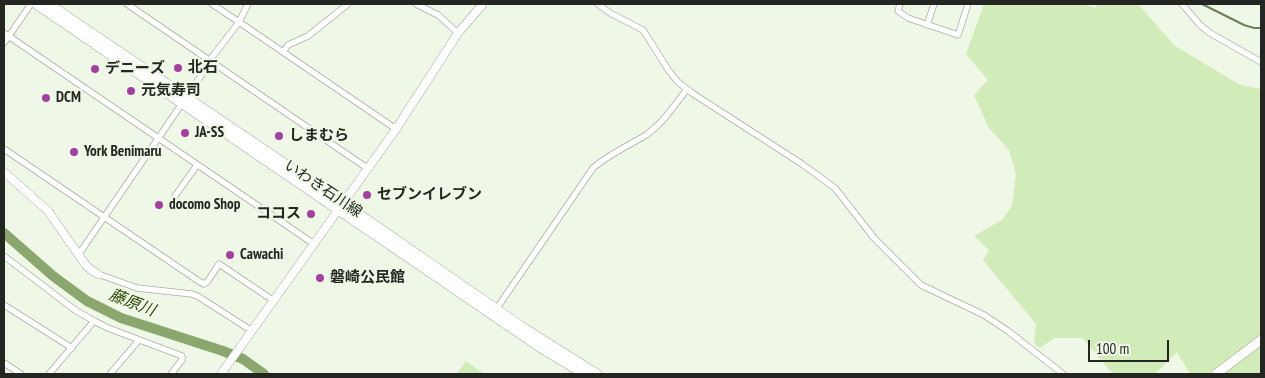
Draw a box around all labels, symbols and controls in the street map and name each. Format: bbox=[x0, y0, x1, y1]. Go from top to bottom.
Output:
place label: 北石 bbox=[188, 59, 218, 77]
place label: デニーズ bbox=[105, 60, 165, 78]
marker: 北石 bbox=[172, 62, 184, 74]
marker: デニーズ bbox=[89, 63, 101, 75]
place label: 元気寿司 bbox=[141, 82, 201, 100]
marker: 元気寿司 bbox=[125, 85, 137, 97]
place label: DCM bbox=[56, 89, 81, 107]
marker: DCM bbox=[40, 92, 52, 104]
place label: JA-SS bbox=[195, 124, 224, 142]
marker: JA-SS bbox=[179, 127, 191, 139]
place label: しまむら bbox=[289, 127, 349, 145]
marker: しまむら bbox=[273, 130, 285, 142]
place label: York Benimaru bbox=[84, 143, 161, 161]
marker: York Benimaru bbox=[68, 146, 80, 158]
street label: いわき石川線 bbox=[281, 156, 365, 222]
place label: セブンイレブン bbox=[377, 186, 482, 204]
marker: セブンイレブン bbox=[361, 189, 373, 201]
place label: docomo Shop bbox=[169, 196, 240, 214]
marker: docomo Shop bbox=[153, 199, 165, 211]
place label: ココス bbox=[256, 205, 301, 223]
marker: ココス bbox=[305, 208, 317, 220]
place label: Cawachi bbox=[240, 246, 283, 264]
marker: Cawachi bbox=[224, 249, 236, 261]
place label: 磐崎公民館 bbox=[330, 269, 405, 287]
marker: 磐崎公民館 bbox=[314, 272, 326, 284]
water label: 藤原川 bbox=[106, 285, 158, 321]
scale bar bbox=[1090, 330, 1171, 362]
text: 100 m bbox=[1096, 339, 1129, 358]

